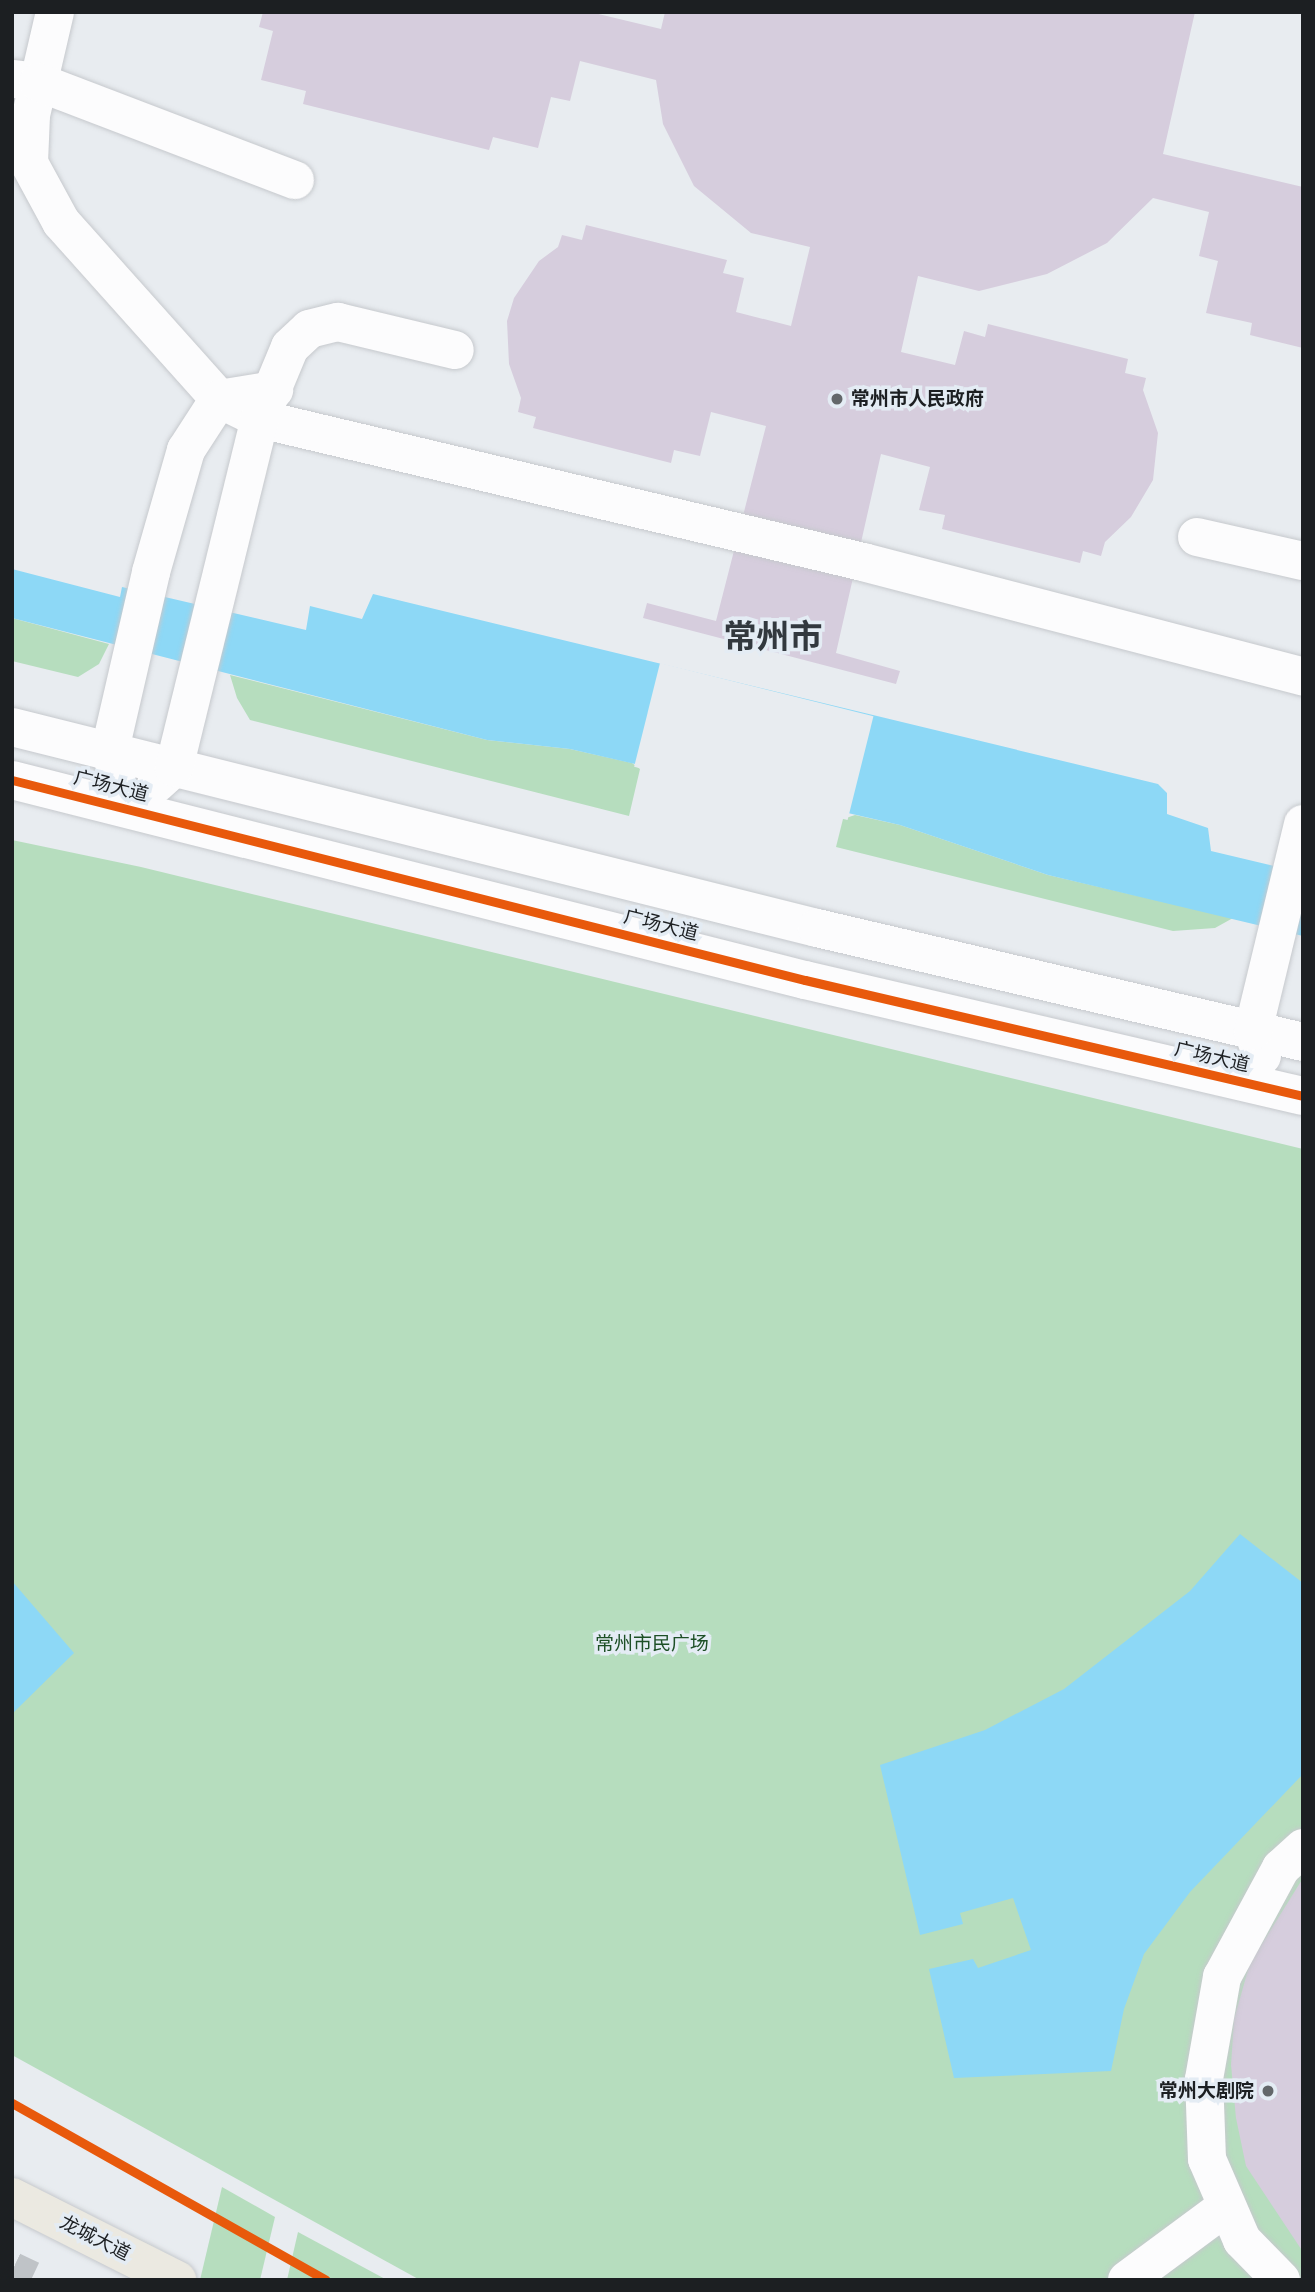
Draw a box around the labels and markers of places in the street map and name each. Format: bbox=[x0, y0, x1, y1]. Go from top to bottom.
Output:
place label: 常州市人民政府 bbox=[851, 388, 984, 410]
marker: 常州市人民政府 bbox=[829, 391, 845, 407]
place label: 常州大剧院 bbox=[1159, 2080, 1254, 2102]
marker: 常州大剧院 bbox=[1260, 2083, 1276, 2099]

